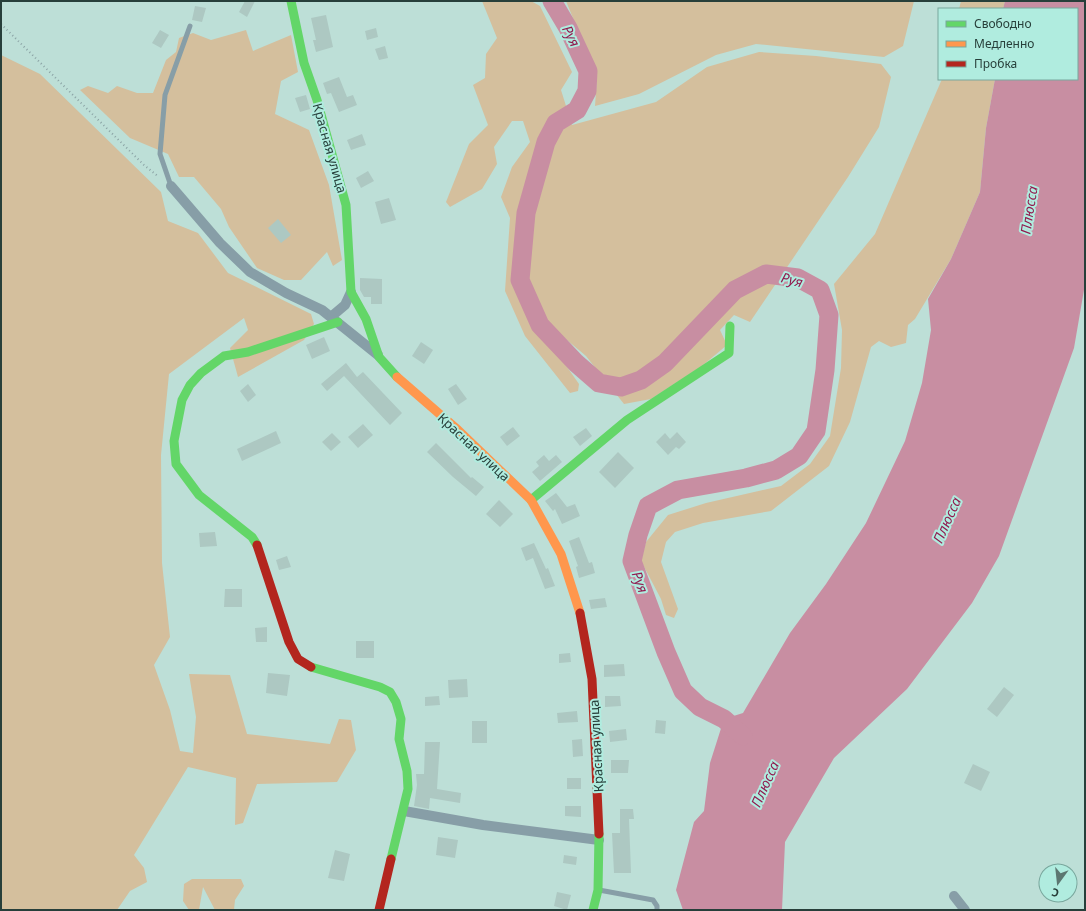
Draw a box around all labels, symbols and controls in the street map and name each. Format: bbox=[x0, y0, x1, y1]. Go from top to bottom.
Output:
legend bbox=[938, 8, 1078, 80]
text: Свободно bbox=[974, 15, 1032, 32]
water label: Руя bbox=[558, 22, 585, 50]
text: Медленно bbox=[974, 35, 1034, 52]
text: Пробка bbox=[974, 55, 1017, 72]
street label: Красная улица bbox=[309, 101, 351, 195]
water label: Плюсса bbox=[1015, 184, 1042, 235]
water label: Руя bbox=[779, 268, 805, 291]
street label: Красная улица bbox=[434, 409, 514, 485]
water label: Плюсса bbox=[928, 494, 965, 546]
water label: Руя bbox=[628, 568, 653, 595]
street label: Красная улица bbox=[585, 699, 607, 793]
water label: Плюсса bbox=[746, 758, 783, 810]
north arrow bbox=[1038, 863, 1078, 903]
text: С bbox=[1050, 885, 1061, 901]

